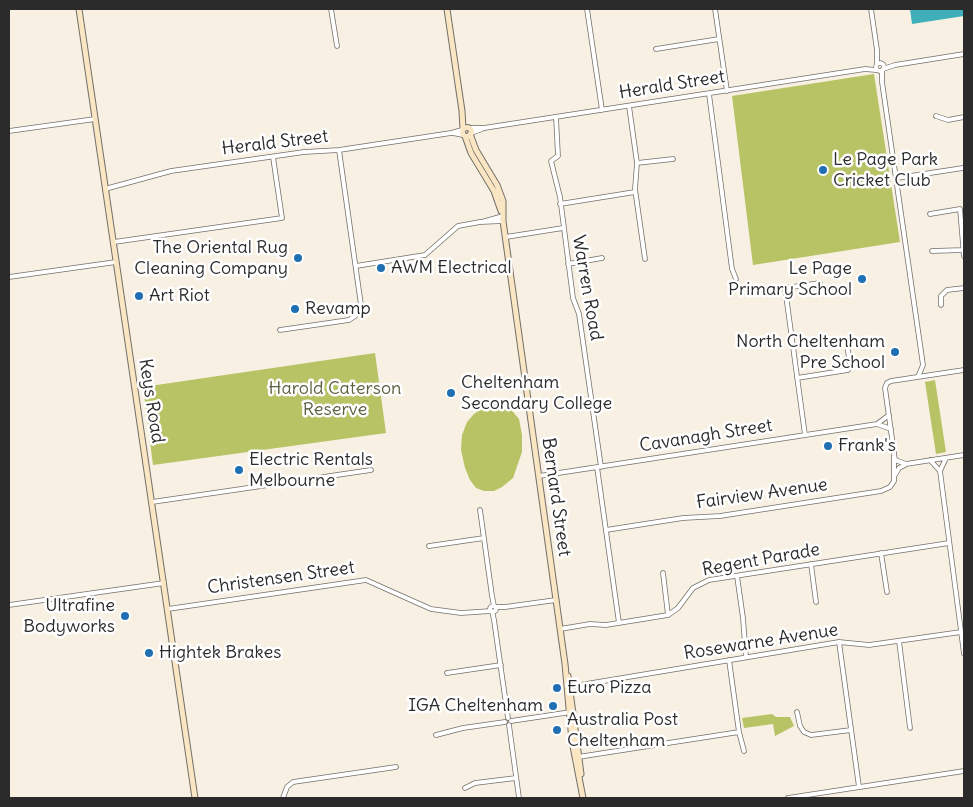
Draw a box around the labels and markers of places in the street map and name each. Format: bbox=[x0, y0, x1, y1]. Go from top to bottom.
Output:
place label: Le Page Park Cricket Club bbox=[833, 149, 938, 192]
marker: Le Page Park Cricket Club bbox=[817, 164, 829, 176]
place label: The Oriental Rug Cleaning Company bbox=[134, 237, 288, 280]
marker: The Oriental Rug Cleaning Company bbox=[292, 252, 304, 264]
place label: AWM Electrical bbox=[391, 257, 512, 279]
place label: Le Page Primary School bbox=[728, 258, 852, 300]
marker: AWM Electrical bbox=[375, 262, 387, 274]
marker: Le Page Primary School bbox=[856, 273, 868, 285]
place label: Art Riot bbox=[149, 285, 210, 307]
marker: Art Riot bbox=[133, 290, 145, 302]
place label: Revamp bbox=[305, 298, 371, 320]
marker: Revamp bbox=[289, 303, 301, 315]
place label: North Cheltenham Pre School bbox=[736, 331, 885, 374]
marker: North Cheltenham Pre School bbox=[889, 346, 901, 358]
place label: Cheltenham Secondary College bbox=[461, 372, 612, 414]
marker: Cheltenham Secondary College bbox=[445, 387, 457, 399]
place label: Frank's bbox=[838, 435, 896, 457]
marker: Frank's bbox=[822, 440, 834, 452]
place label: Electric Rentals Melbourne bbox=[249, 449, 373, 492]
marker: Electric Rentals Melbourne bbox=[233, 464, 245, 476]
place label: Ultrafine Bodyworks bbox=[23, 595, 115, 638]
marker: Ultrafine Bodyworks bbox=[119, 610, 131, 622]
place label: Hightek Brakes bbox=[159, 642, 281, 664]
marker: Hightek Brakes bbox=[143, 647, 155, 659]
place label: Euro Pizza bbox=[567, 677, 652, 699]
marker: Euro Pizza bbox=[551, 682, 563, 694]
place label: IGA Cheltenham bbox=[408, 695, 543, 717]
marker: IGA Cheltenham bbox=[547, 700, 559, 712]
place label: Australia Post Cheltenham bbox=[567, 709, 678, 752]
marker: Australia Post Cheltenham bbox=[551, 724, 563, 736]

